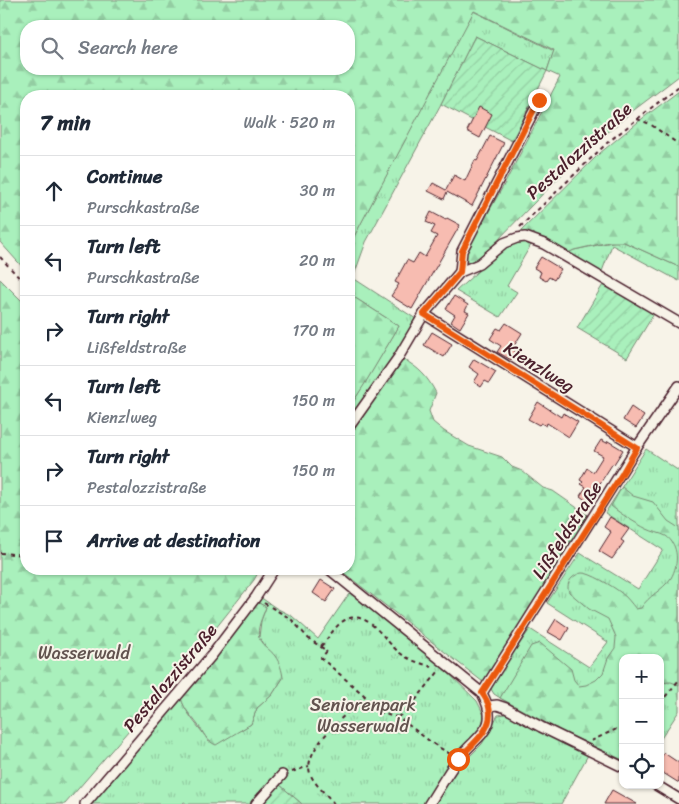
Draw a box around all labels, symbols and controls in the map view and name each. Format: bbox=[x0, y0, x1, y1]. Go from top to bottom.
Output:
search box bbox=[20, 20, 355, 75]
text: Search here bbox=[78, 31, 178, 64]
icon: search bbox=[38, 34, 66, 62]
route end bbox=[528, 89, 551, 112]
street label: Pestalozzistraße bbox=[518, 94, 640, 208]
text: 7 min bbox=[40, 104, 91, 142]
text: Walk · 520 m bbox=[243, 108, 335, 137]
text: Continue bbox=[87, 160, 163, 193]
text: 30 m bbox=[300, 176, 335, 205]
icon: ahead bbox=[40, 177, 68, 205]
text: Purschkastraße bbox=[87, 193, 200, 222]
text: Turn left bbox=[87, 230, 160, 263]
text: 20 m bbox=[299, 246, 335, 275]
icon: left bbox=[40, 247, 68, 275]
text: Purschkastraße bbox=[87, 263, 200, 292]
text: Turn right bbox=[87, 300, 169, 333]
text: 170 m bbox=[292, 316, 335, 345]
icon: right bbox=[40, 317, 68, 345]
text: Lißfeldstraße bbox=[87, 333, 186, 362]
street label: Kienzlweg bbox=[497, 333, 581, 401]
text: Turn left bbox=[87, 370, 160, 403]
text: 150 m bbox=[292, 386, 335, 415]
icon: left bbox=[40, 387, 68, 415]
text: Kienzlweg bbox=[87, 403, 157, 432]
text: Turn right bbox=[87, 440, 169, 473]
text: 150 m bbox=[292, 456, 335, 485]
icon: right bbox=[40, 457, 68, 485]
text: Pestalozzistraße bbox=[87, 473, 206, 502]
street label: Lißfeldstraße bbox=[523, 474, 611, 586]
text: Arrive at destination bbox=[87, 524, 260, 557]
icon: arrive bbox=[40, 527, 68, 555]
street label: Pestalozzistraße bbox=[115, 616, 226, 740]
park label: Wasserwald bbox=[38, 637, 132, 669]
map controls bbox=[619, 654, 664, 789]
button: + bbox=[619, 654, 664, 699]
park label: Seniorenpark Wasserwald bbox=[310, 689, 416, 742]
button: − bbox=[619, 699, 664, 744]
button: locate bbox=[619, 744, 664, 789]
route start bbox=[447, 748, 470, 771]

